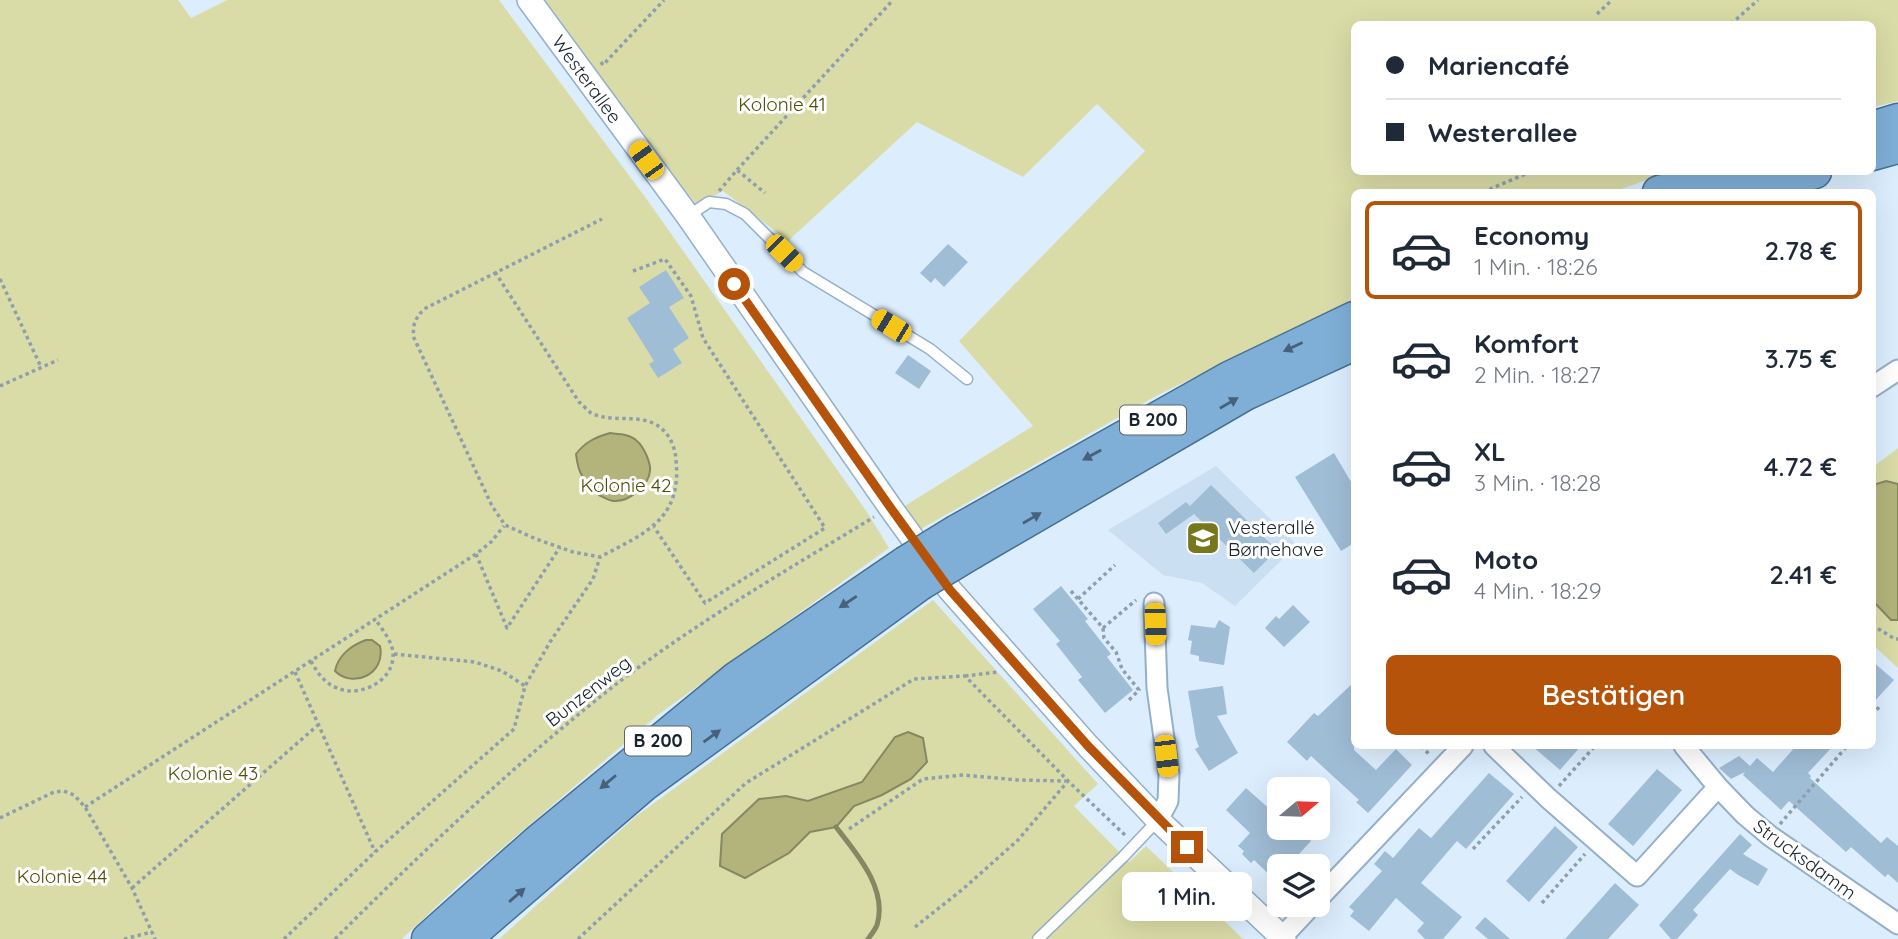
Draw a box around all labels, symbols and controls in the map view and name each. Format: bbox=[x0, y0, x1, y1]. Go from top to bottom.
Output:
street label: Westerallee bbox=[547, 30, 627, 128]
text: Mariencafé bbox=[1428, 49, 1570, 82]
park label: Kolonie 41 bbox=[738, 92, 826, 116]
text: Westerallee bbox=[1428, 116, 1578, 149]
car bbox=[626, 137, 667, 183]
icon: car bbox=[1390, 219, 1453, 282]
text: Economy bbox=[1474, 219, 1589, 252]
car bbox=[762, 231, 807, 275]
text: 2.78 € bbox=[1764, 234, 1837, 267]
text: 1 Min. · 18:26 bbox=[1474, 252, 1598, 281]
route start bbox=[718, 268, 750, 300]
car bbox=[868, 306, 915, 346]
icon: car bbox=[1390, 327, 1453, 390]
text: Komfort bbox=[1474, 327, 1579, 360]
one-way arrow bbox=[1283, 341, 1303, 353]
text: 3.75 € bbox=[1765, 342, 1837, 375]
text: 2 Min. · 18:27 bbox=[1474, 360, 1601, 389]
one-way arrow bbox=[1219, 397, 1238, 409]
road number: B 200 bbox=[1120, 406, 1186, 434]
icon: car bbox=[1390, 435, 1453, 498]
text: XL bbox=[1474, 435, 1506, 468]
one-way arrow bbox=[1083, 449, 1102, 461]
text: 4.72 € bbox=[1764, 450, 1837, 483]
text: 3 Min. · 18:28 bbox=[1474, 468, 1601, 497]
park label: Kolonie 42 bbox=[580, 473, 672, 497]
one-way arrow bbox=[1023, 512, 1042, 524]
place label: Vesterallé Børnehave bbox=[1228, 515, 1324, 561]
school or university icon: Vesterallé Børnehave bbox=[1184, 519, 1222, 557]
icon: car bbox=[1390, 543, 1453, 606]
text: Moto bbox=[1474, 543, 1538, 576]
text: 2.41 € bbox=[1769, 558, 1837, 591]
text: 4 Min. · 18:29 bbox=[1474, 576, 1602, 605]
one-way arrow bbox=[839, 595, 857, 609]
car bbox=[1144, 603, 1167, 645]
street label: Bunzenweg bbox=[541, 650, 635, 732]
button: Bestätigen bbox=[1386, 655, 1841, 735]
road number: B 200 bbox=[625, 726, 691, 756]
one-way arrow bbox=[703, 729, 721, 743]
car bbox=[1154, 734, 1179, 778]
park label: Kolonie 43 bbox=[168, 761, 258, 785]
one-way arrow bbox=[599, 775, 617, 790]
north arrow bbox=[1267, 777, 1330, 840]
map controls bbox=[1267, 777, 1330, 917]
street label: Strucksdamm bbox=[1749, 814, 1861, 904]
route end bbox=[1171, 831, 1203, 863]
button: layers bbox=[1267, 854, 1330, 917]
park label: Kolonie 44 bbox=[17, 864, 107, 888]
callout: 1 Min. bbox=[1122, 872, 1252, 920]
text: 1 Min. bbox=[1158, 882, 1216, 911]
one-way arrow bbox=[508, 887, 526, 903]

